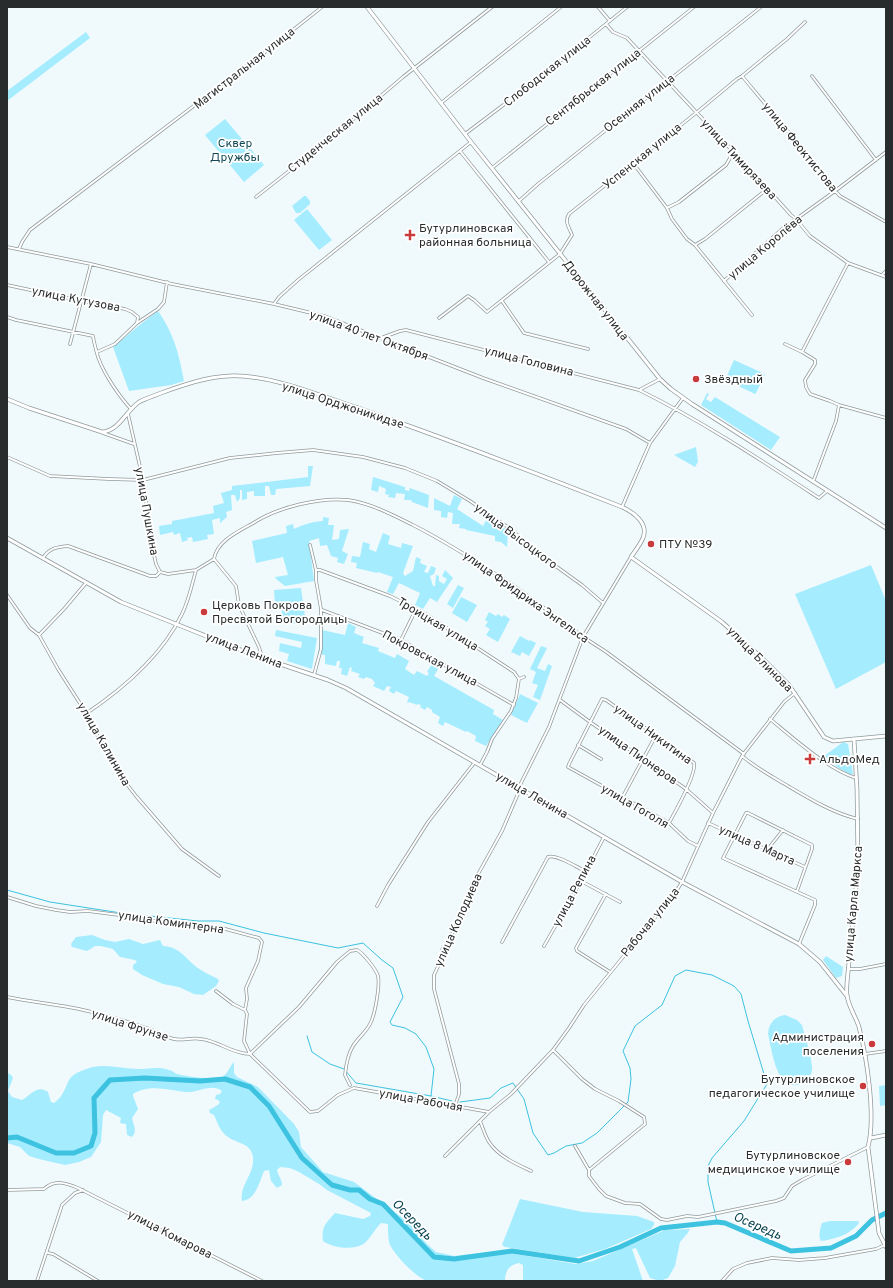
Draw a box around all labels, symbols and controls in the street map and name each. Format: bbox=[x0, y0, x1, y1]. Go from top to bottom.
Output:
street label: Магистральная улица bbox=[191, 24, 298, 113]
street label: Слободская улица bbox=[501, 33, 595, 111]
street label: Сентябрьская улица bbox=[543, 45, 645, 130]
street label: Осенняя улица bbox=[601, 71, 679, 137]
street label: Студенческая улица bbox=[285, 90, 386, 177]
street label: улица Феоктистова bbox=[758, 99, 840, 196]
street label: улица Тимирязева bbox=[697, 116, 780, 203]
street label: Успенская улица bbox=[600, 120, 685, 193]
park label: Сквер Дружбы bbox=[210, 136, 260, 166]
street label: улица Королёва bbox=[725, 212, 806, 284]
place label: Бутурлиновская районная больница bbox=[419, 221, 532, 251]
marker: Бутурлиновская районная больница bbox=[404, 229, 416, 241]
street label: Дорожная улица bbox=[559, 257, 632, 344]
street label: улица Кутузова bbox=[30, 284, 121, 316]
street label: улица 40 лет Октября bbox=[307, 307, 430, 365]
street label: улица Головина bbox=[483, 343, 575, 381]
place label: Звёздный bbox=[704, 372, 763, 388]
marker: Звёздный bbox=[691, 374, 701, 384]
street label: улица Орджоникидзе bbox=[280, 379, 406, 433]
street label: улица Пушкина bbox=[130, 466, 162, 557]
street label: улица Высоцкого bbox=[471, 500, 560, 574]
place label: ПТУ №39 bbox=[659, 537, 712, 553]
marker: ПТУ №39 bbox=[646, 539, 656, 549]
street label: улица Фридриха Энгельса bbox=[459, 548, 592, 648]
street label: Троицкая улица bbox=[394, 594, 481, 655]
place label: Церковь Покрова Пресвятой Богородицы bbox=[212, 598, 347, 628]
marker: Церковь Покрова Пресвятой Богородицы bbox=[199, 607, 209, 617]
street label: улица Блинова bbox=[723, 623, 796, 696]
street label: Покровская улица bbox=[379, 627, 480, 691]
street label: улица Ленина bbox=[203, 629, 284, 673]
street label: улица Калинина bbox=[73, 700, 134, 789]
street label: улица Никитина bbox=[610, 701, 695, 769]
street label: улица Пионеров bbox=[595, 722, 680, 789]
place label: АльдоМед bbox=[819, 752, 880, 768]
marker: АльдоМед bbox=[804, 753, 816, 765]
street label: улица Ленина bbox=[492, 769, 571, 823]
street label: улица Гоголя bbox=[598, 781, 671, 833]
street label: улица 8 Марта bbox=[716, 822, 797, 870]
street label: улица Карла Маркса bbox=[841, 845, 867, 963]
street label: улица Репина bbox=[549, 853, 601, 930]
street label: улица Колодиева bbox=[431, 871, 487, 970]
street label: Рабочая улица bbox=[618, 885, 684, 961]
street label: улица Коминтерна bbox=[117, 908, 225, 938]
street label: улица Фрунзе bbox=[89, 1006, 170, 1046]
place label: Администрация поселения bbox=[772, 1030, 864, 1060]
marker: Администрация поселения bbox=[867, 1039, 877, 1049]
place label: Бутурлиновское педагогическое училище bbox=[709, 1072, 855, 1102]
marker: Бутурлиновское педагогическое училище bbox=[858, 1081, 868, 1091]
street label: улица Рабочая bbox=[378, 1086, 464, 1116]
place label: Бутурлиновское медицинское училище bbox=[708, 1148, 840, 1178]
marker: Бутурлиновское медицинское училище bbox=[843, 1157, 853, 1167]
water label: Осередь bbox=[388, 1196, 435, 1245]
street label: улица Комарова bbox=[124, 1207, 215, 1263]
water label: Осередь bbox=[731, 1209, 784, 1244]

